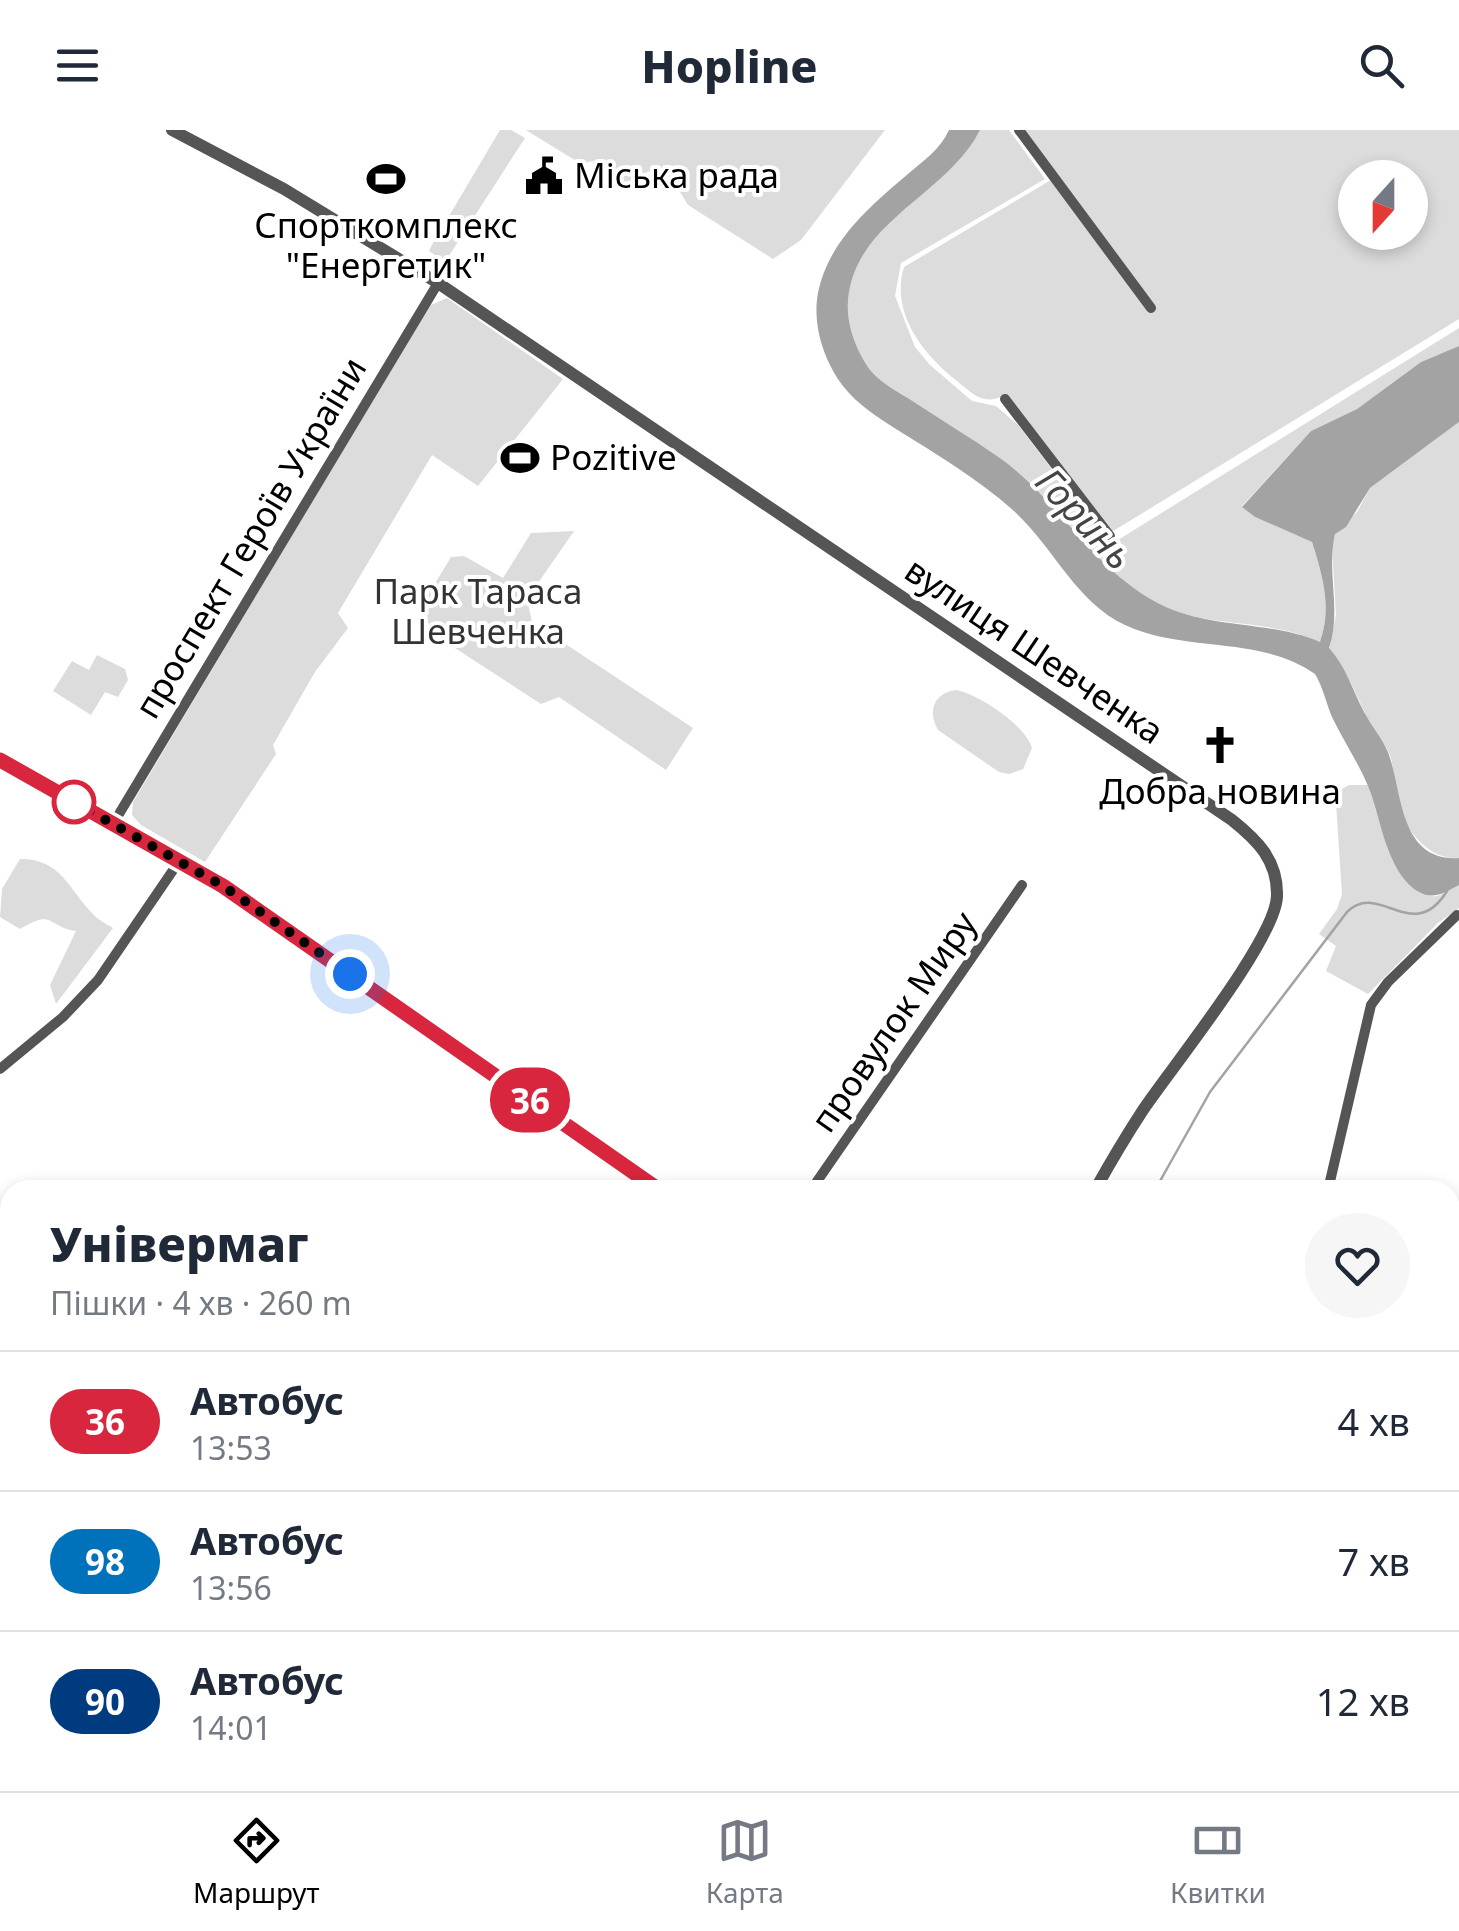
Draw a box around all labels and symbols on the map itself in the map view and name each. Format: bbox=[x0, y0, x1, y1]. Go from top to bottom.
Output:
place label: Міська рада bbox=[574, 151, 779, 198]
public building icon: Міська рада bbox=[523, 155, 565, 197]
sports icon: Спорткомплекс "Енергетик" bbox=[365, 158, 407, 200]
north arrow bbox=[1338, 160, 1428, 250]
place label: Спорткомплекс "Енергетик" bbox=[254, 201, 518, 288]
street label: проспект Героїв України bbox=[123, 348, 376, 727]
place label: Pozitive bbox=[550, 433, 677, 480]
sports icon: Pozitive bbox=[499, 437, 541, 479]
water label: Горинь bbox=[1025, 456, 1146, 580]
street label: вулиця Шевченка bbox=[896, 546, 1173, 754]
park label: Парк Тараса Шевченка bbox=[373, 567, 583, 654]
church icon: Добра новина bbox=[1199, 724, 1241, 766]
place label: Добра новина bbox=[1099, 767, 1341, 814]
unlabelled marker bbox=[53, 781, 95, 823]
street label: провулок Миру bbox=[799, 901, 986, 1141]
your location bbox=[325, 949, 375, 999]
line badge: 36 bbox=[485, 1068, 575, 1132]

